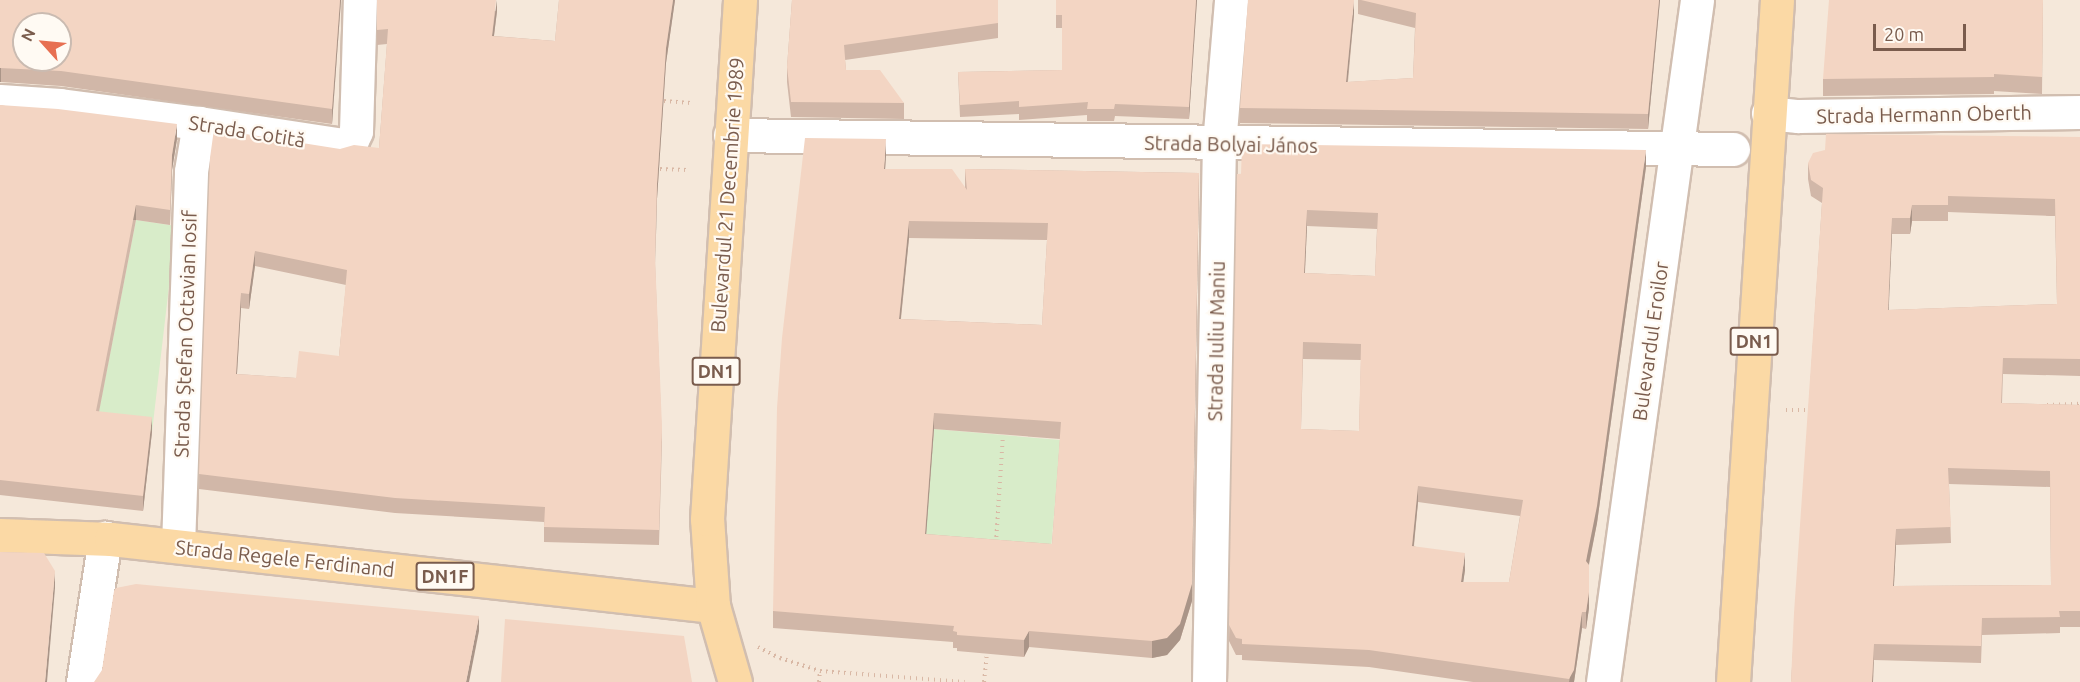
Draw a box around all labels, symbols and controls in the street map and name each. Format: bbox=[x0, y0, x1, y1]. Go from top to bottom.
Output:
north arrow bbox=[12, 12, 72, 72]
scale bar bbox=[1876, 12, 1969, 50]
text: 20 m bbox=[1884, 24, 1924, 44]
text: N bbox=[17, 25, 38, 44]
street label: Bulevardul 21 Decembrie 1989 bbox=[705, 57, 749, 333]
street label: Strada Hermann Oberth bbox=[1816, 100, 2032, 128]
street label: Strada Cotită bbox=[187, 110, 307, 152]
street label: Strada Bolyai János bbox=[1144, 130, 1318, 158]
street label: Strada Ștefan Octavian Iosif bbox=[169, 210, 201, 458]
street label: Strada Iuliu Maniu bbox=[1203, 260, 1229, 422]
street label: Bulevardul Eroilor bbox=[1627, 260, 1673, 422]
road number: DN1 bbox=[1728, 326, 1780, 356]
road number: DN1 bbox=[690, 356, 742, 386]
street label: Strada Regele Ferdinand bbox=[174, 535, 396, 581]
road number: DN1F bbox=[415, 561, 475, 591]

